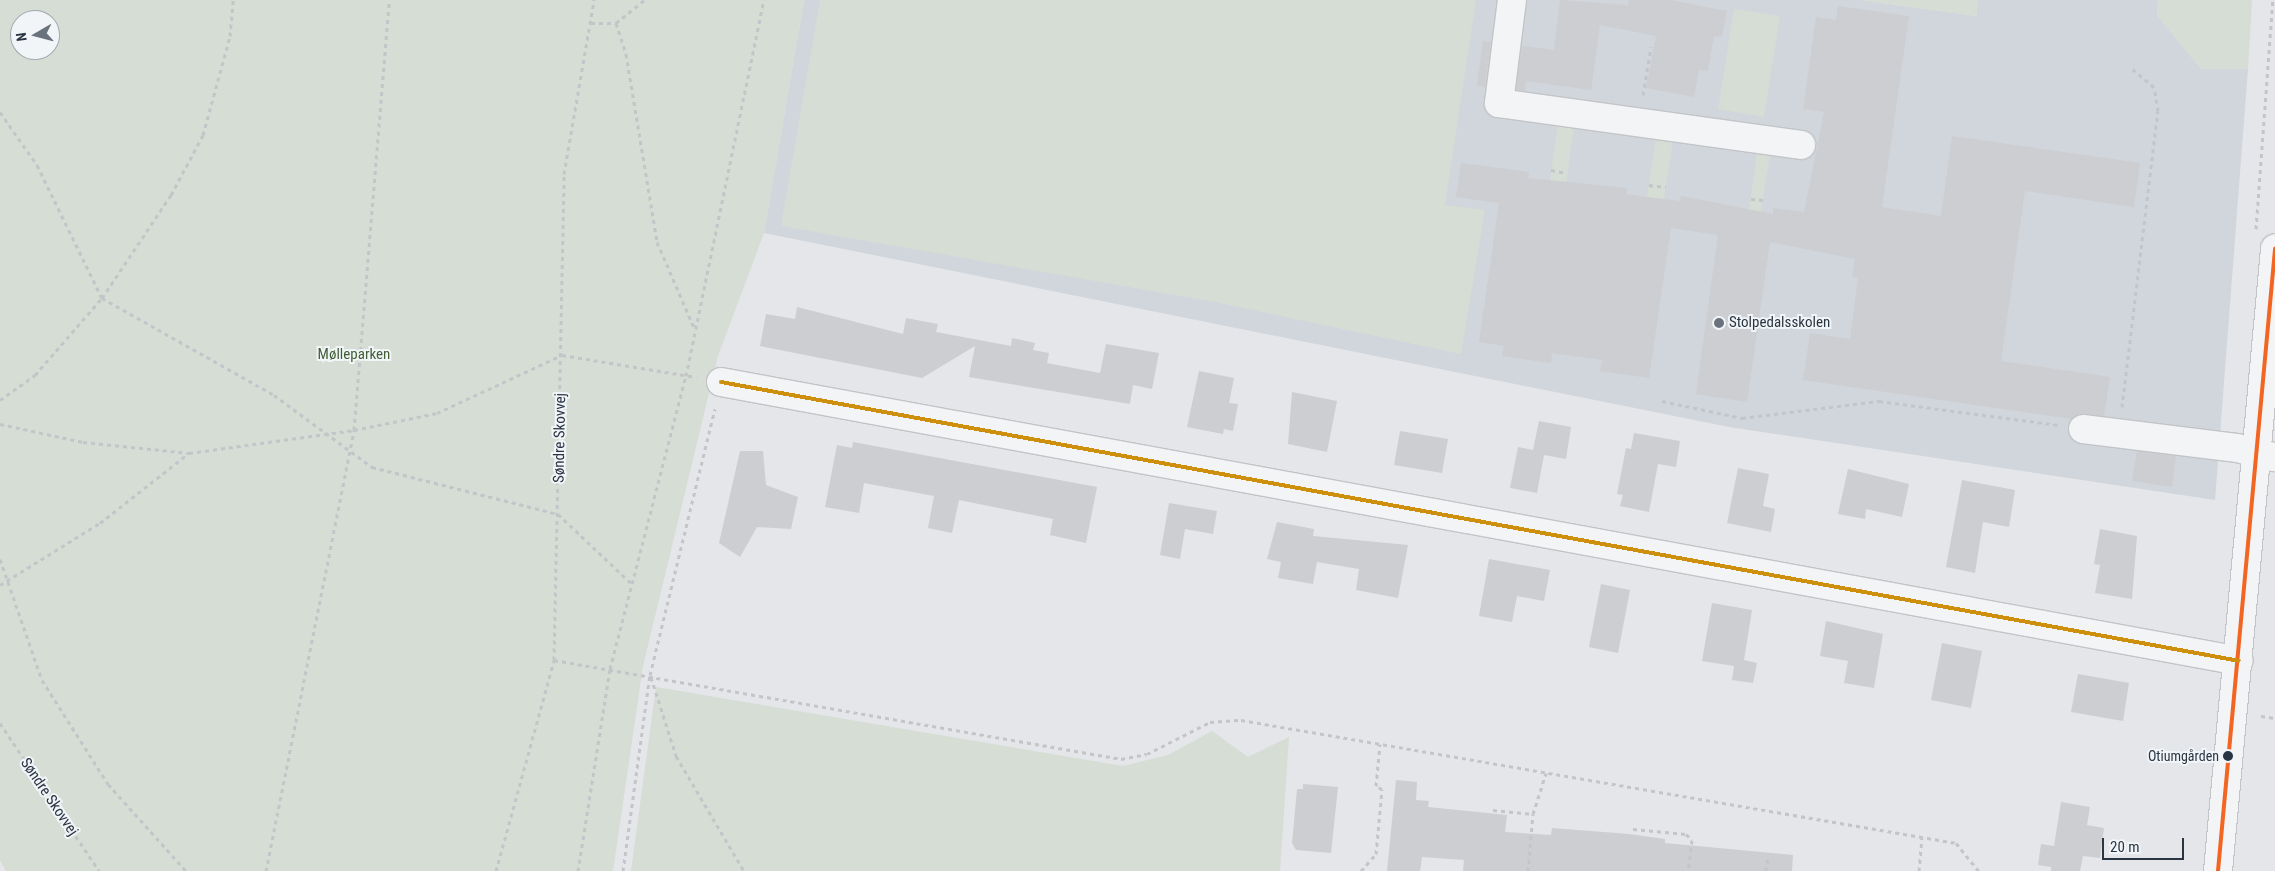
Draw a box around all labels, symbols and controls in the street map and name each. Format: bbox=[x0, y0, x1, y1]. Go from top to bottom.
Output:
north arrow bbox=[10, 10, 60, 60]
text: N bbox=[13, 32, 30, 42]
place label: Stolpedalsskolen bbox=[1729, 314, 1830, 332]
marker: Stolpedalsskolen bbox=[1713, 317, 1725, 329]
park label: Mølleparken bbox=[318, 346, 390, 364]
street label: Søndre Skovvej bbox=[550, 393, 570, 483]
place label: Otiumgården bbox=[2148, 748, 2219, 764]
marker: Otiumgården bbox=[2223, 751, 2233, 761]
street label: Søndre Skovvej bbox=[16, 755, 82, 839]
scale bar bbox=[2105, 828, 2188, 860]
text: 20 m bbox=[2110, 838, 2140, 856]

